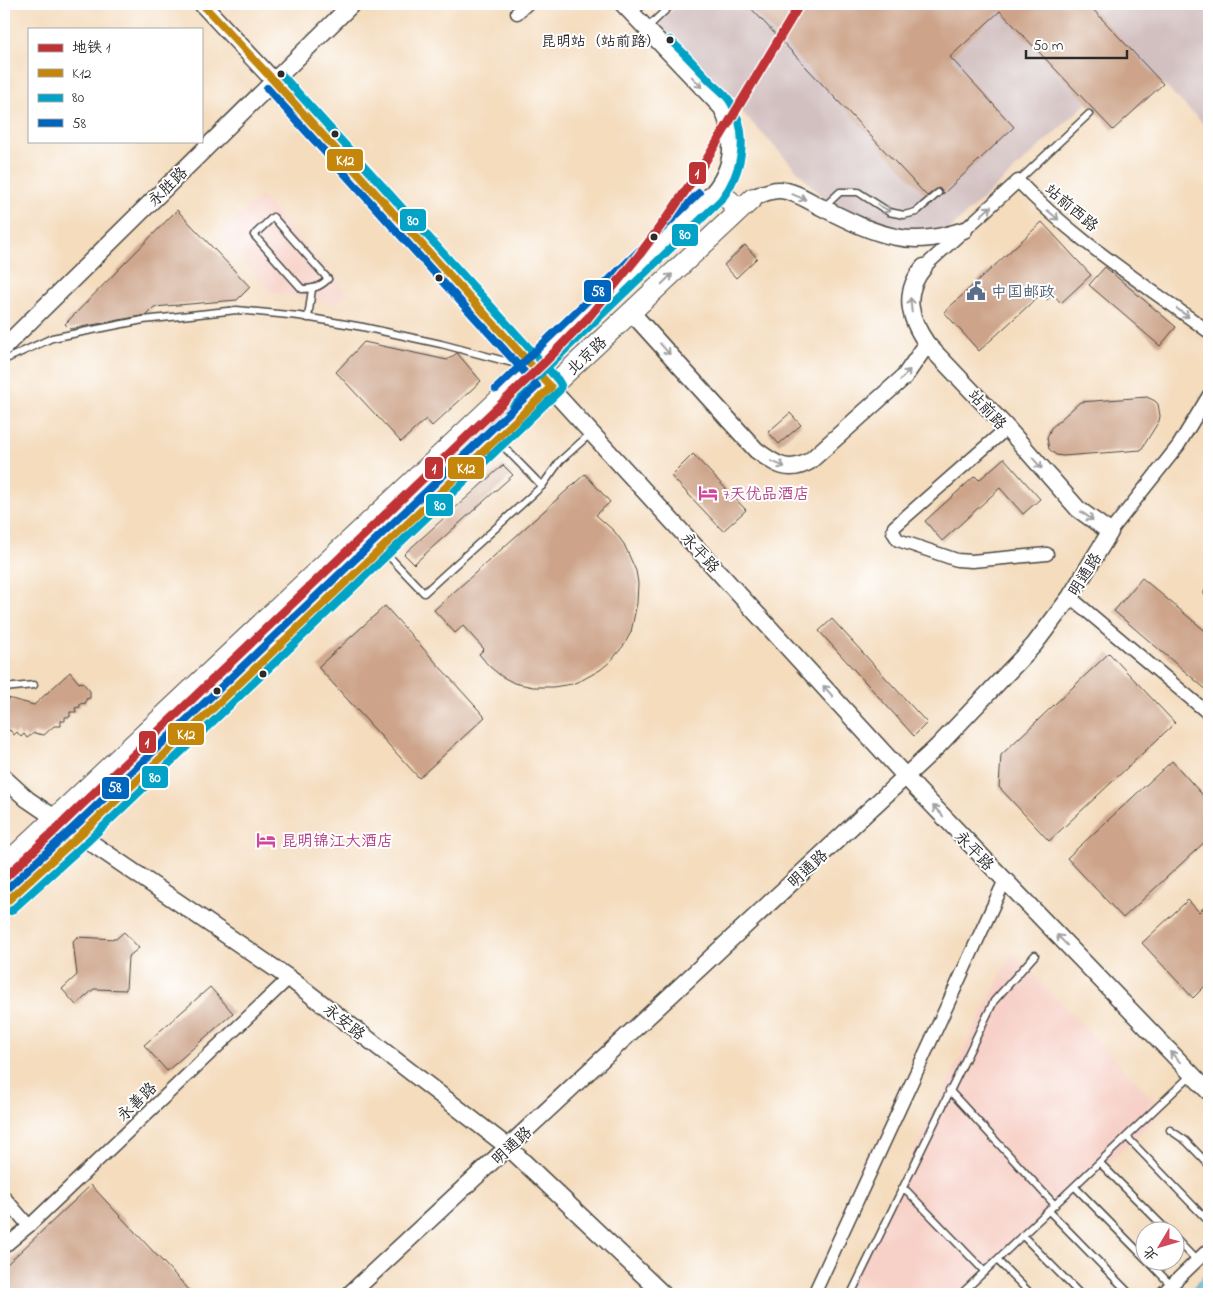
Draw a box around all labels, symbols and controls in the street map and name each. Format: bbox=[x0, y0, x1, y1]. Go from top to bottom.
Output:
legend bbox=[28, 28, 202, 142]
scale bar bbox=[1026, 28, 1127, 60]
place label: 昆明站（站前路） bbox=[541, 31, 661, 53]
marker: 昆明站（站前路） bbox=[665, 35, 675, 45]
text: 50 m bbox=[1033, 35, 1064, 57]
text: 地铁 1 bbox=[72, 37, 111, 59]
text: K12 bbox=[72, 63, 92, 85]
unlabelled marker bbox=[276, 69, 286, 79]
one-way arrow bbox=[691, 76, 704, 88]
text: 80 bbox=[72, 87, 85, 109]
text: 58 bbox=[72, 113, 87, 135]
unlabelled marker bbox=[330, 129, 340, 139]
line badge: K12 bbox=[326, 148, 364, 172]
text: K12 bbox=[336, 151, 354, 172]
line badge: 1 bbox=[688, 161, 707, 185]
street label: 永胜路 bbox=[143, 162, 194, 213]
text: 1 bbox=[695, 164, 700, 185]
street label: 站前西路 bbox=[1038, 179, 1103, 238]
one-way arrow bbox=[791, 192, 806, 202]
one-way arrow bbox=[877, 203, 892, 213]
one-way arrow bbox=[979, 205, 992, 217]
line badge: 80 bbox=[399, 208, 427, 232]
one-way arrow bbox=[1046, 209, 1059, 220]
text: 80 bbox=[406, 211, 419, 232]
line badge: 80 bbox=[671, 223, 699, 247]
text: 80 bbox=[678, 225, 691, 246]
unlabelled marker bbox=[649, 232, 659, 242]
unlabelled marker bbox=[434, 273, 444, 283]
one-way arrow bbox=[660, 273, 673, 285]
line badge: 58 bbox=[583, 279, 612, 303]
public building icon: 中国邮政 bbox=[965, 280, 987, 302]
place label: 中国邮政 bbox=[991, 281, 1055, 305]
text: 58 bbox=[591, 282, 605, 303]
one-way arrow bbox=[906, 298, 916, 314]
one-way arrow bbox=[1176, 308, 1190, 318]
street label: 北京路 bbox=[562, 331, 613, 382]
one-way arrow bbox=[659, 342, 670, 355]
one-way arrow bbox=[899, 368, 911, 381]
street label: 站前路 bbox=[961, 385, 1012, 436]
line badge: 1 bbox=[424, 456, 444, 480]
line badge: K12 bbox=[447, 456, 485, 480]
one-way arrow bbox=[1032, 456, 1043, 469]
text: 1 bbox=[432, 459, 437, 480]
text: K12 bbox=[457, 459, 475, 480]
one-way arrow bbox=[770, 459, 785, 469]
hotel icon: 7天优品酒店 bbox=[697, 482, 719, 504]
place label: 7天优品酒店 bbox=[723, 483, 810, 507]
line badge: 80 bbox=[425, 493, 454, 517]
text: 80 bbox=[433, 496, 446, 517]
one-way arrow bbox=[1080, 511, 1094, 521]
street label: 永平路 bbox=[675, 527, 724, 579]
street label: 明通路 bbox=[1063, 548, 1109, 602]
unlabelled marker bbox=[258, 669, 268, 679]
one-way arrow bbox=[822, 685, 833, 698]
unlabelled marker bbox=[212, 686, 222, 696]
line badge: K12 bbox=[167, 722, 205, 746]
text: K12 bbox=[177, 725, 195, 746]
line badge: 1 bbox=[138, 730, 157, 754]
text: 1 bbox=[145, 733, 150, 754]
line badge: 80 bbox=[141, 765, 169, 789]
text: 80 bbox=[148, 768, 161, 789]
line badge: 58 bbox=[101, 776, 130, 800]
text: 58 bbox=[108, 778, 122, 799]
one-way arrow bbox=[932, 804, 944, 817]
street label: 永平路 bbox=[948, 826, 999, 877]
hotel icon: 昆明锦江大酒店 bbox=[255, 829, 277, 851]
place label: 昆明锦江大酒店 bbox=[281, 830, 393, 854]
street label: 明通路 bbox=[783, 844, 834, 895]
one-way arrow bbox=[1057, 935, 1069, 947]
street label: 永安路 bbox=[317, 998, 370, 1047]
one-way arrow bbox=[1169, 1051, 1181, 1063]
street label: 永善路 bbox=[112, 1077, 163, 1128]
street label: 明通路 bbox=[487, 1121, 538, 1172]
north arrow bbox=[1136, 1220, 1186, 1270]
text: 北 bbox=[1138, 1241, 1164, 1265]

